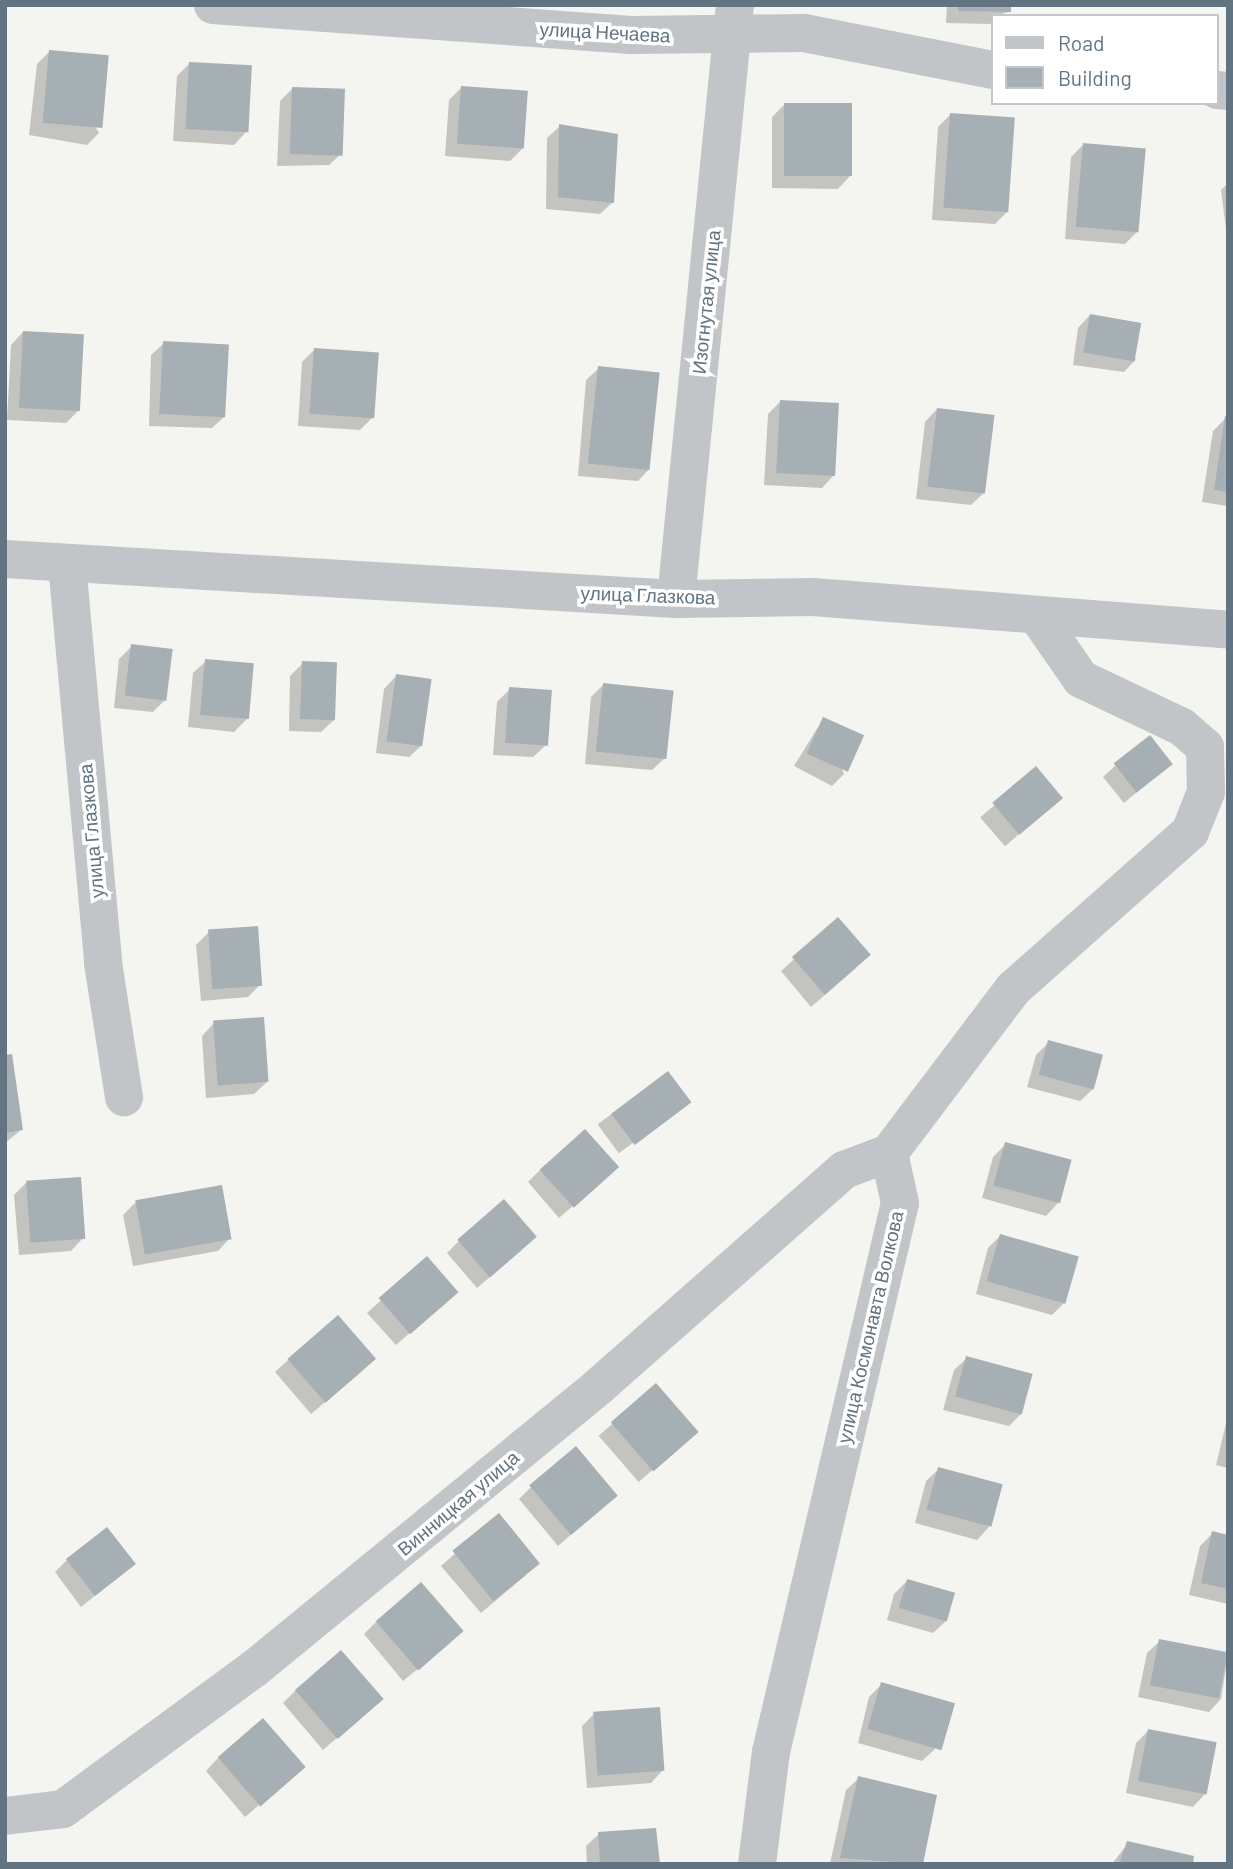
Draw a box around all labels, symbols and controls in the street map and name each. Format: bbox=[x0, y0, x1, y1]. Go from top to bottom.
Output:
legend bbox=[992, 14, 1219, 105]
street label: улица Нечаева bbox=[539, 17, 671, 47]
text: Road bbox=[1058, 30, 1104, 55]
text: Building bbox=[1058, 65, 1132, 90]
street label: Изогнутая улица bbox=[687, 229, 725, 375]
street label: улица Глазкова bbox=[580, 581, 716, 609]
street label: улица Глазкова bbox=[74, 763, 108, 899]
street label: улица Космонавта Волкова bbox=[832, 1209, 908, 1445]
street label: Винницкая улица bbox=[393, 1446, 523, 1560]

